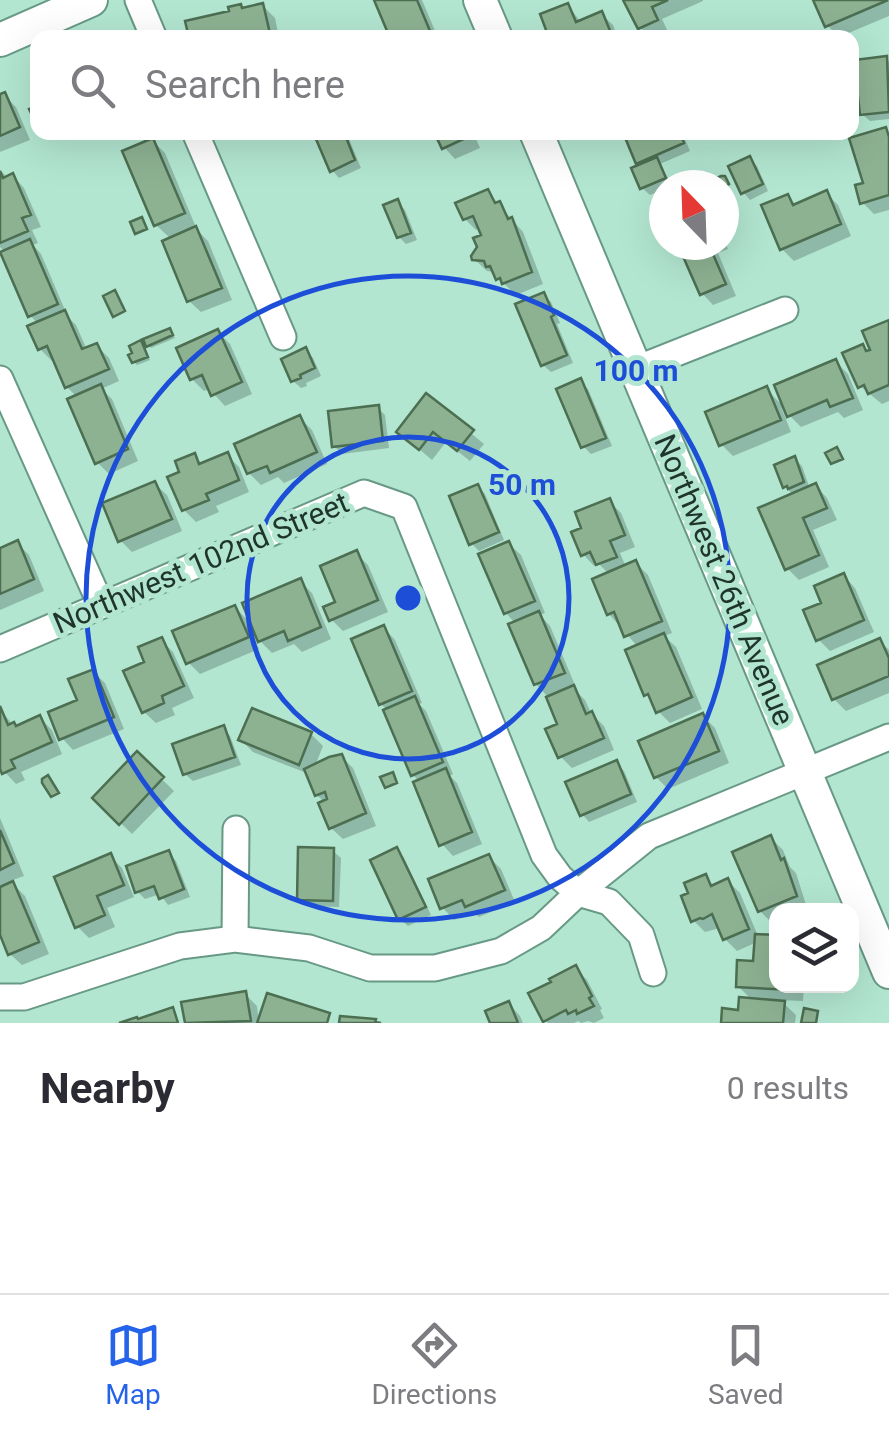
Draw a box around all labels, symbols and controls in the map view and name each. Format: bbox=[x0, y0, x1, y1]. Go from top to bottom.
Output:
search box bbox=[30, 30, 859, 140]
icon: search bbox=[65, 58, 120, 113]
text: Search here bbox=[145, 63, 345, 107]
north arrow bbox=[649, 170, 739, 260]
text: 100 m bbox=[593, 353, 679, 388]
street label: Northwest 26th Avenue bbox=[647, 429, 802, 730]
text: 50 m bbox=[488, 467, 556, 502]
street label: Northwest 102nd Street bbox=[48, 484, 354, 641]
centre of rings bbox=[390, 580, 426, 616]
map controls bbox=[769, 903, 859, 993]
button: layers bbox=[769, 903, 859, 993]
text: Nearby bbox=[40, 1064, 175, 1113]
text: 0 results bbox=[727, 1069, 849, 1107]
tab: Map bbox=[105, 1318, 161, 1411]
tab: Directions bbox=[371, 1318, 497, 1411]
tab: Saved bbox=[708, 1318, 784, 1411]

